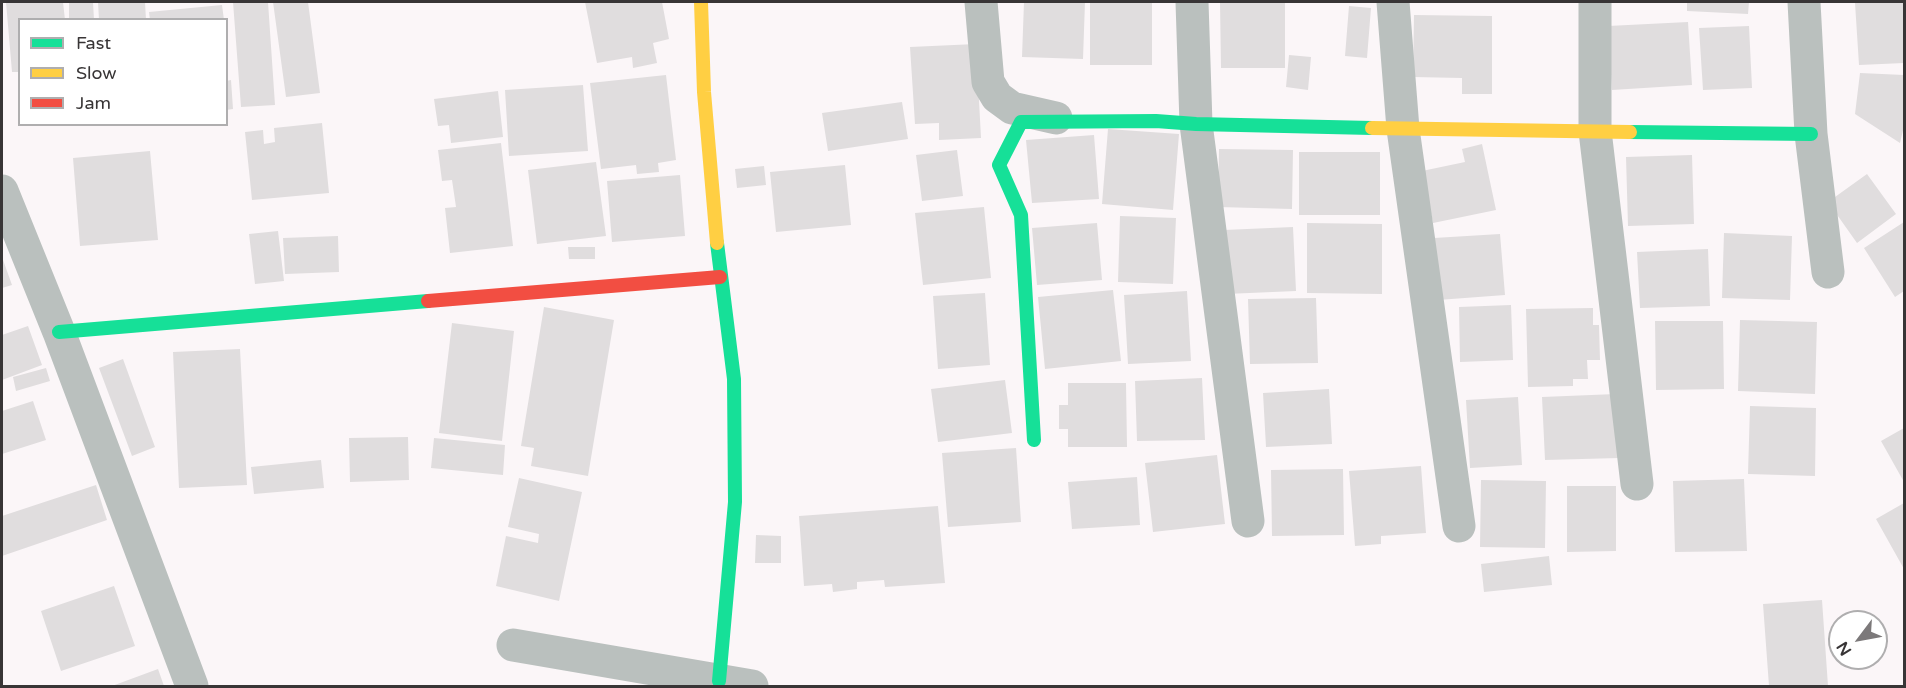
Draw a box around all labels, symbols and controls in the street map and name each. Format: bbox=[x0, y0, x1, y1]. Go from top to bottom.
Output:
legend bbox=[18, 18, 228, 126]
text: Fast bbox=[76, 32, 111, 54]
text: Slow bbox=[76, 62, 117, 84]
text: Jam bbox=[76, 92, 111, 114]
north arrow bbox=[1828, 610, 1888, 670]
text: N bbox=[1833, 638, 1856, 659]

